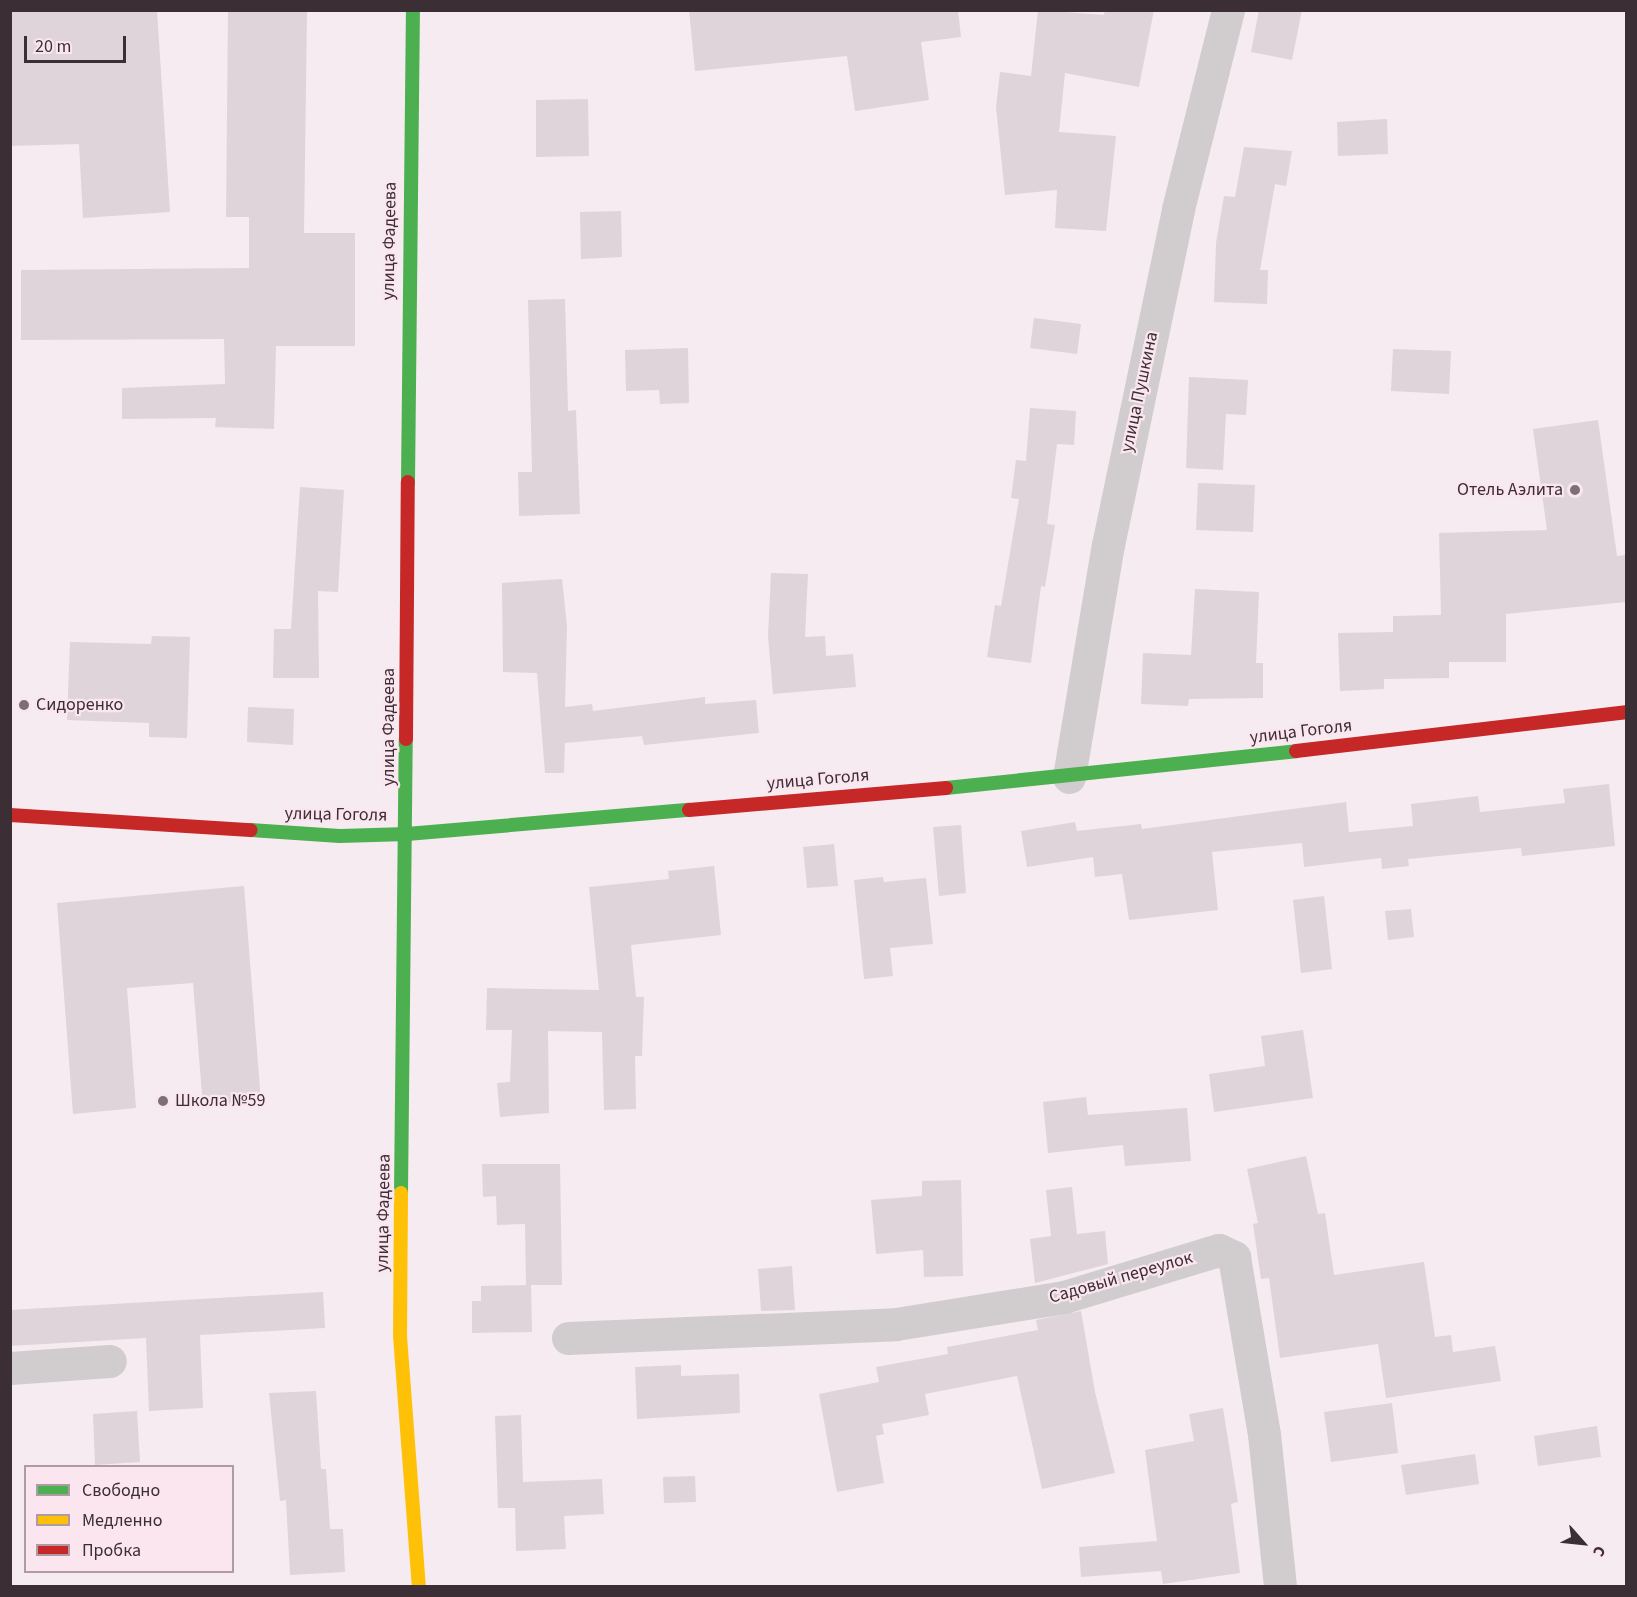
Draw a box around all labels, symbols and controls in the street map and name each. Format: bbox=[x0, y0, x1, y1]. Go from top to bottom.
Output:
scale bar bbox=[27, 24, 129, 62]
text: 20 m bbox=[35, 34, 71, 59]
street label: улица Фадеева bbox=[378, 182, 402, 300]
street label: улица Пушкина bbox=[1117, 330, 1163, 454]
place label: Отель Аэлита bbox=[1457, 479, 1563, 501]
marker: Отель Аэлита bbox=[1568, 483, 1582, 497]
street label: улица Фадеева bbox=[378, 668, 400, 786]
place label: Сидоренко bbox=[36, 694, 123, 716]
marker: Сидоренко bbox=[17, 698, 31, 712]
street label: улица Гоголя bbox=[1249, 715, 1353, 749]
street label: улица Гоголя bbox=[766, 765, 870, 795]
street label: улица Гоголя bbox=[284, 803, 388, 827]
place label: Школа №59 bbox=[175, 1090, 265, 1112]
marker: Школа №59 bbox=[156, 1094, 170, 1108]
street label: улица Фадеева bbox=[372, 1154, 396, 1272]
street label: Садовый переулок bbox=[1047, 1247, 1195, 1309]
legend bbox=[24, 1465, 234, 1573]
text: Свободно bbox=[82, 1478, 160, 1503]
text: Медленно bbox=[82, 1508, 162, 1533]
north arrow bbox=[1553, 1513, 1613, 1573]
text: Пробка bbox=[82, 1538, 141, 1563]
text: С bbox=[1587, 1542, 1611, 1560]

